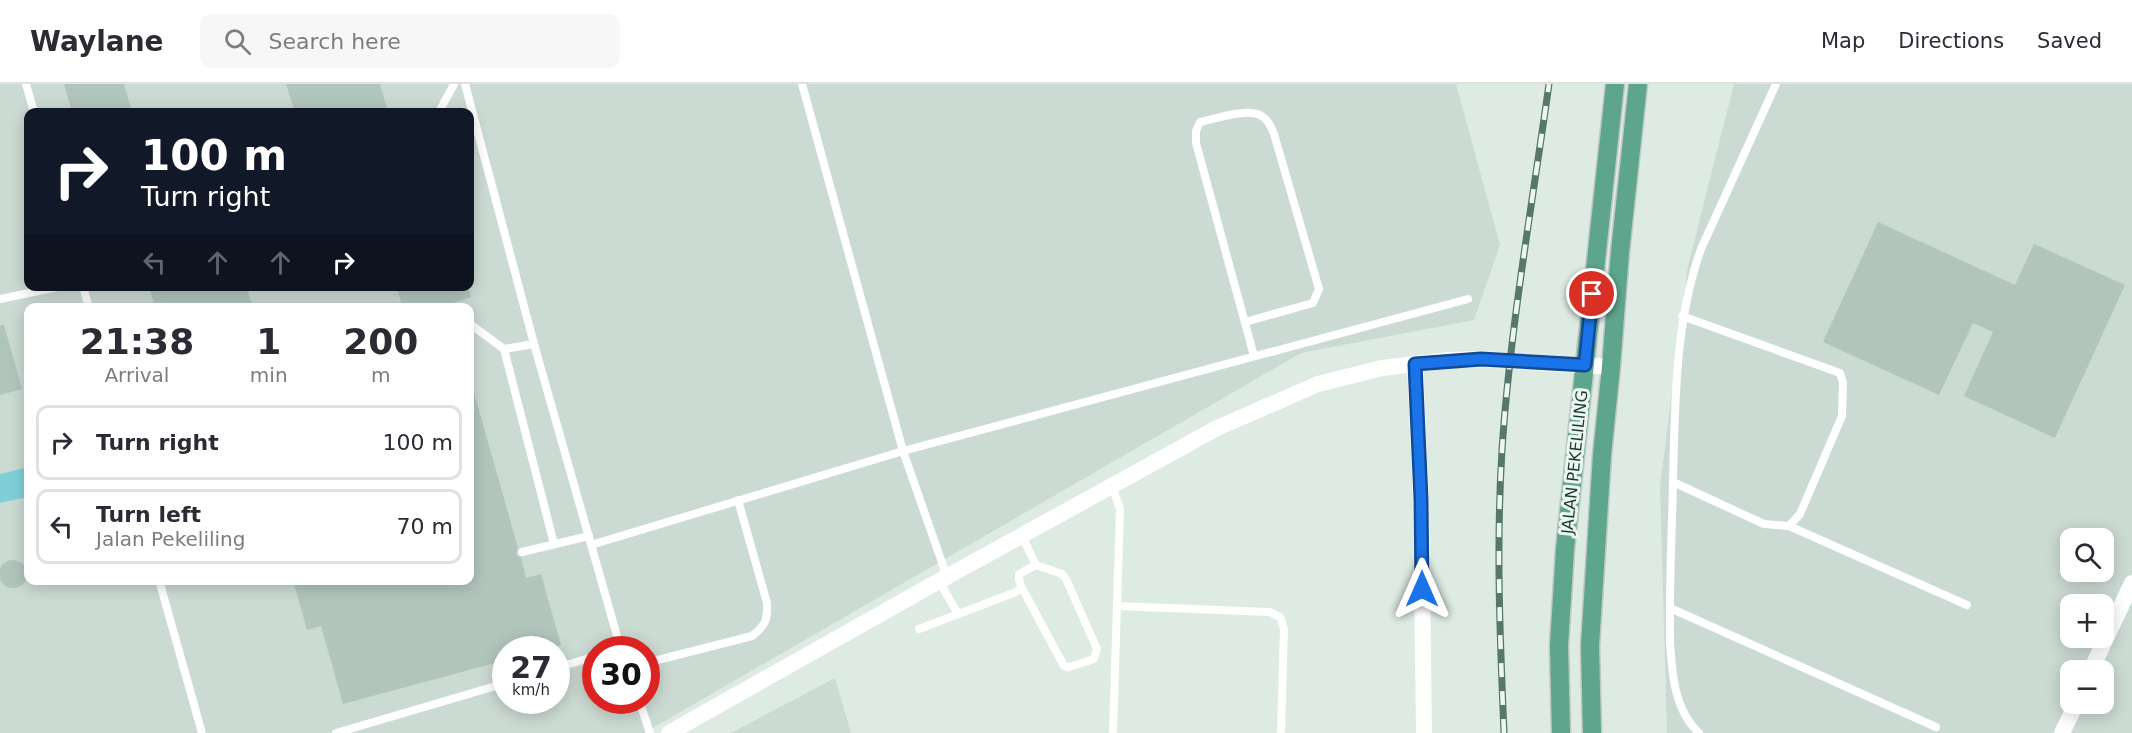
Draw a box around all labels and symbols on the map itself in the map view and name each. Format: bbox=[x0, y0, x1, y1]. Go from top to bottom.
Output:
pin bbox=[1566, 268, 1617, 319]
street label: JALAN PEKELILING bbox=[1557, 389, 1592, 536]
position arrow bbox=[1390, 557, 1454, 621]
speed limit sign: 30 bbox=[582, 636, 660, 714]

